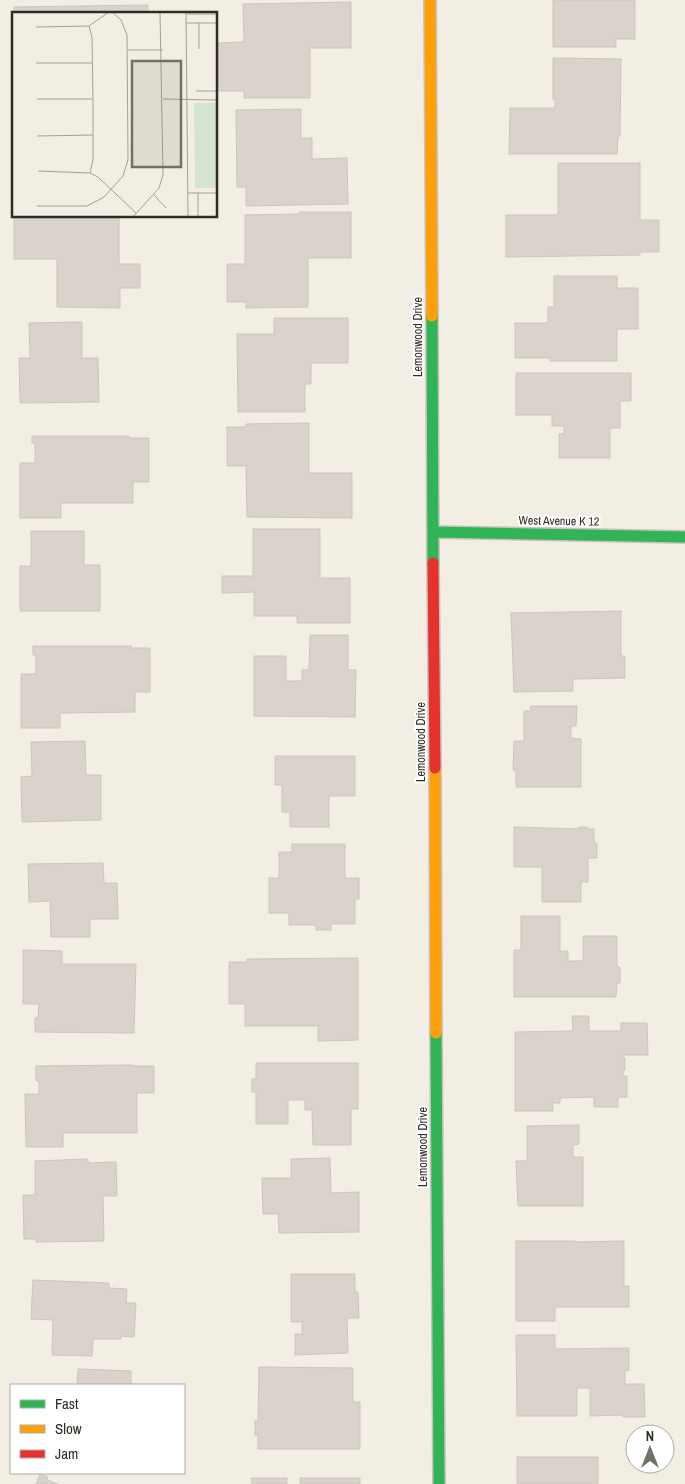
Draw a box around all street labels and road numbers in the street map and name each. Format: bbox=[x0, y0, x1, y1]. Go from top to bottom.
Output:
street label: Lemonwood Drive bbox=[410, 297, 426, 377]
street label: West Avenue K 12 bbox=[519, 512, 599, 530]
street label: Lemonwood Drive bbox=[413, 702, 429, 782]
street label: Lemonwood Drive bbox=[415, 1107, 431, 1187]

